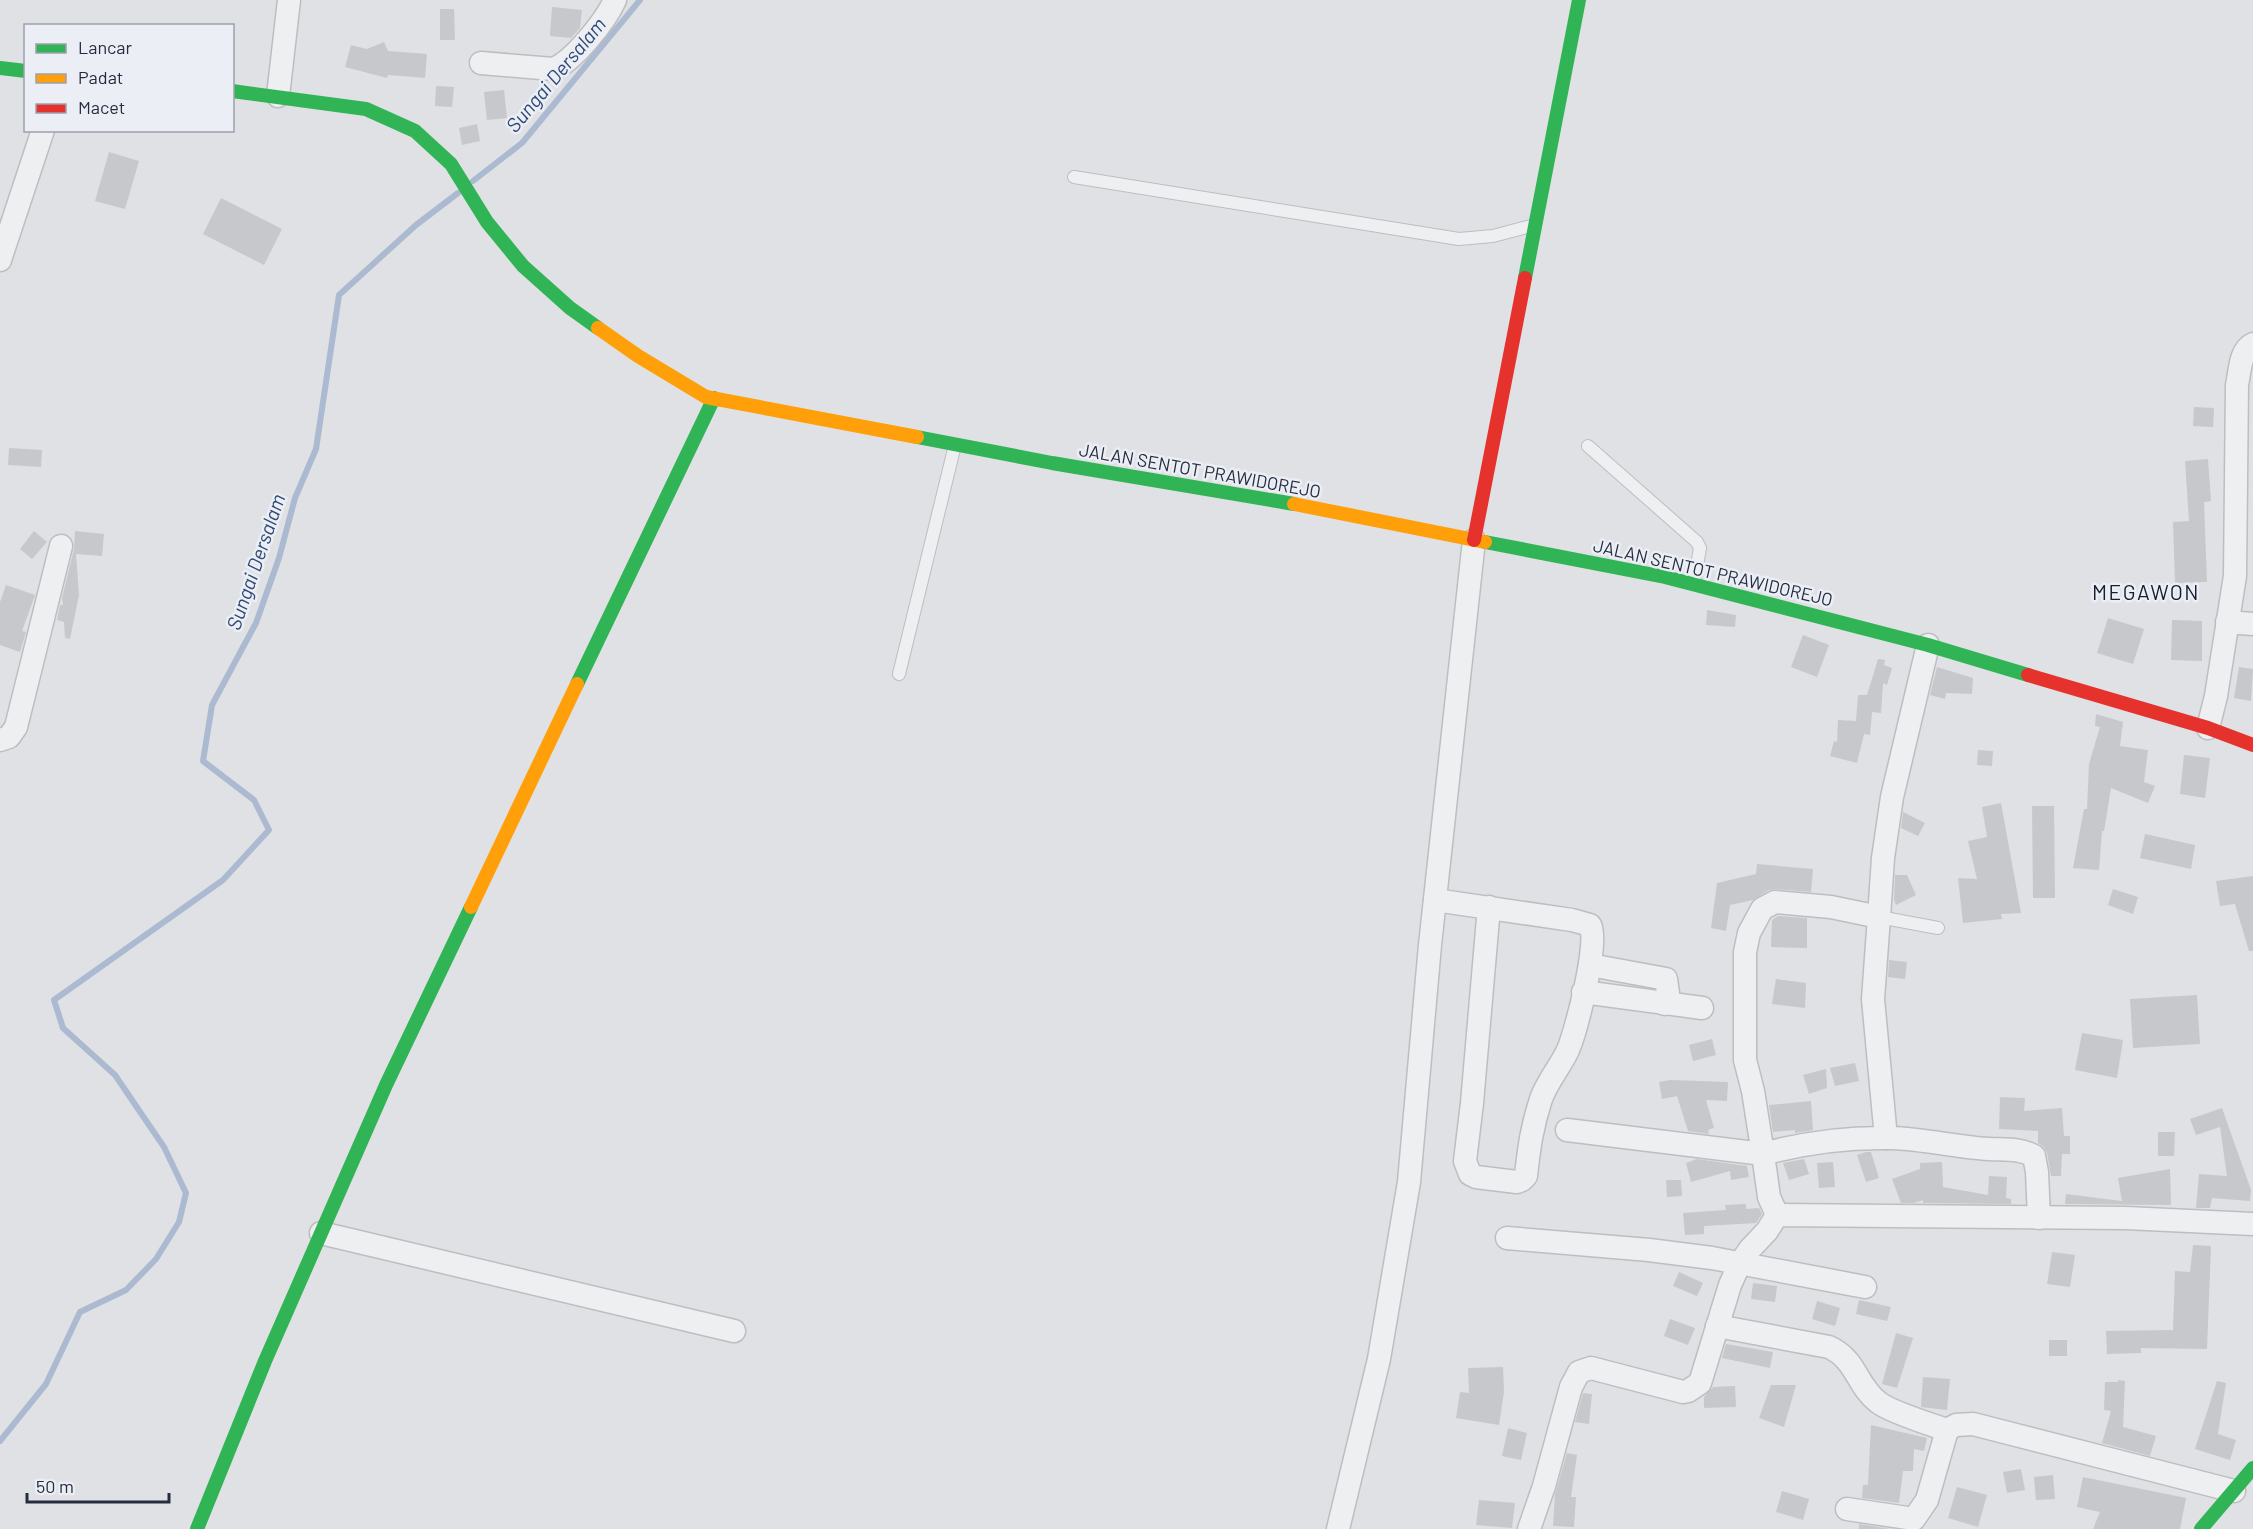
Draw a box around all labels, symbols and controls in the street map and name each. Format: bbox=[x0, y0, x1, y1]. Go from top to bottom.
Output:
water label: Sungai Dersalam bbox=[500, 12, 610, 137]
legend bbox=[24, 24, 234, 132]
text: Lancar bbox=[78, 36, 133, 58]
text: Padat bbox=[78, 66, 123, 88]
text: Macet bbox=[78, 96, 125, 118]
street label: JALAN SENTOT PRAWIDOREJO bbox=[1078, 438, 1323, 502]
water label: Sungai Dersalam bbox=[221, 490, 290, 633]
street label: JALAN SENTOT PRAWIDOREJO bbox=[1591, 534, 1835, 610]
district label: MEGAWON bbox=[2092, 579, 2200, 604]
scale bar bbox=[27, 1466, 170, 1504]
text: 50 m bbox=[36, 1475, 74, 1497]

